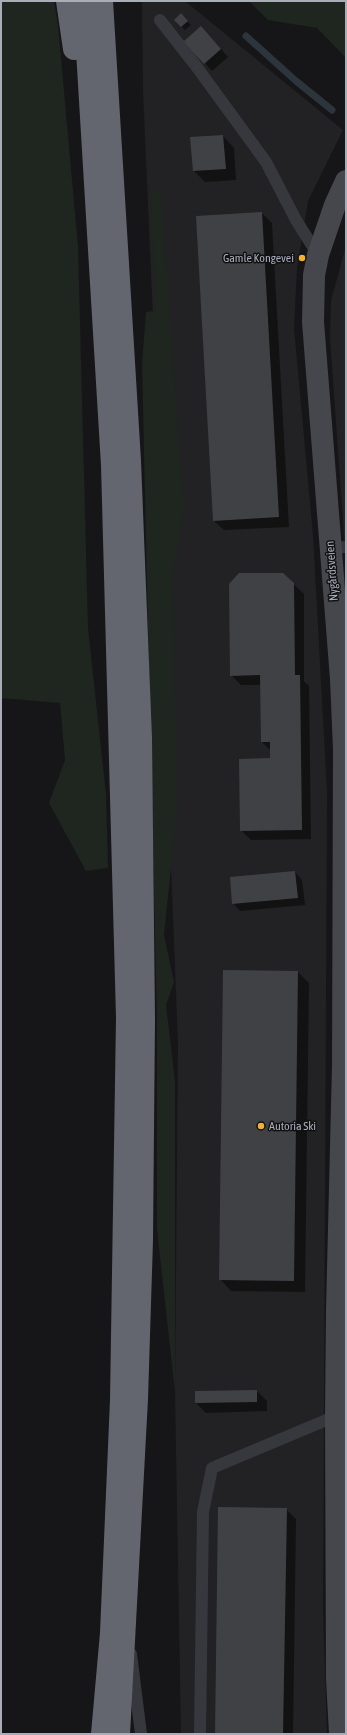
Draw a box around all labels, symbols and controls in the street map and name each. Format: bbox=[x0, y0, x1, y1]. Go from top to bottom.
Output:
place label: Gamle Kongevei bbox=[223, 251, 294, 265]
marker: Gamle Kongevei bbox=[297, 253, 307, 263]
street label: Nygårdsveien bbox=[323, 540, 341, 602]
place label: Autoria Ski bbox=[269, 1119, 316, 1133]
marker: Autoria Ski bbox=[256, 1121, 266, 1131]

